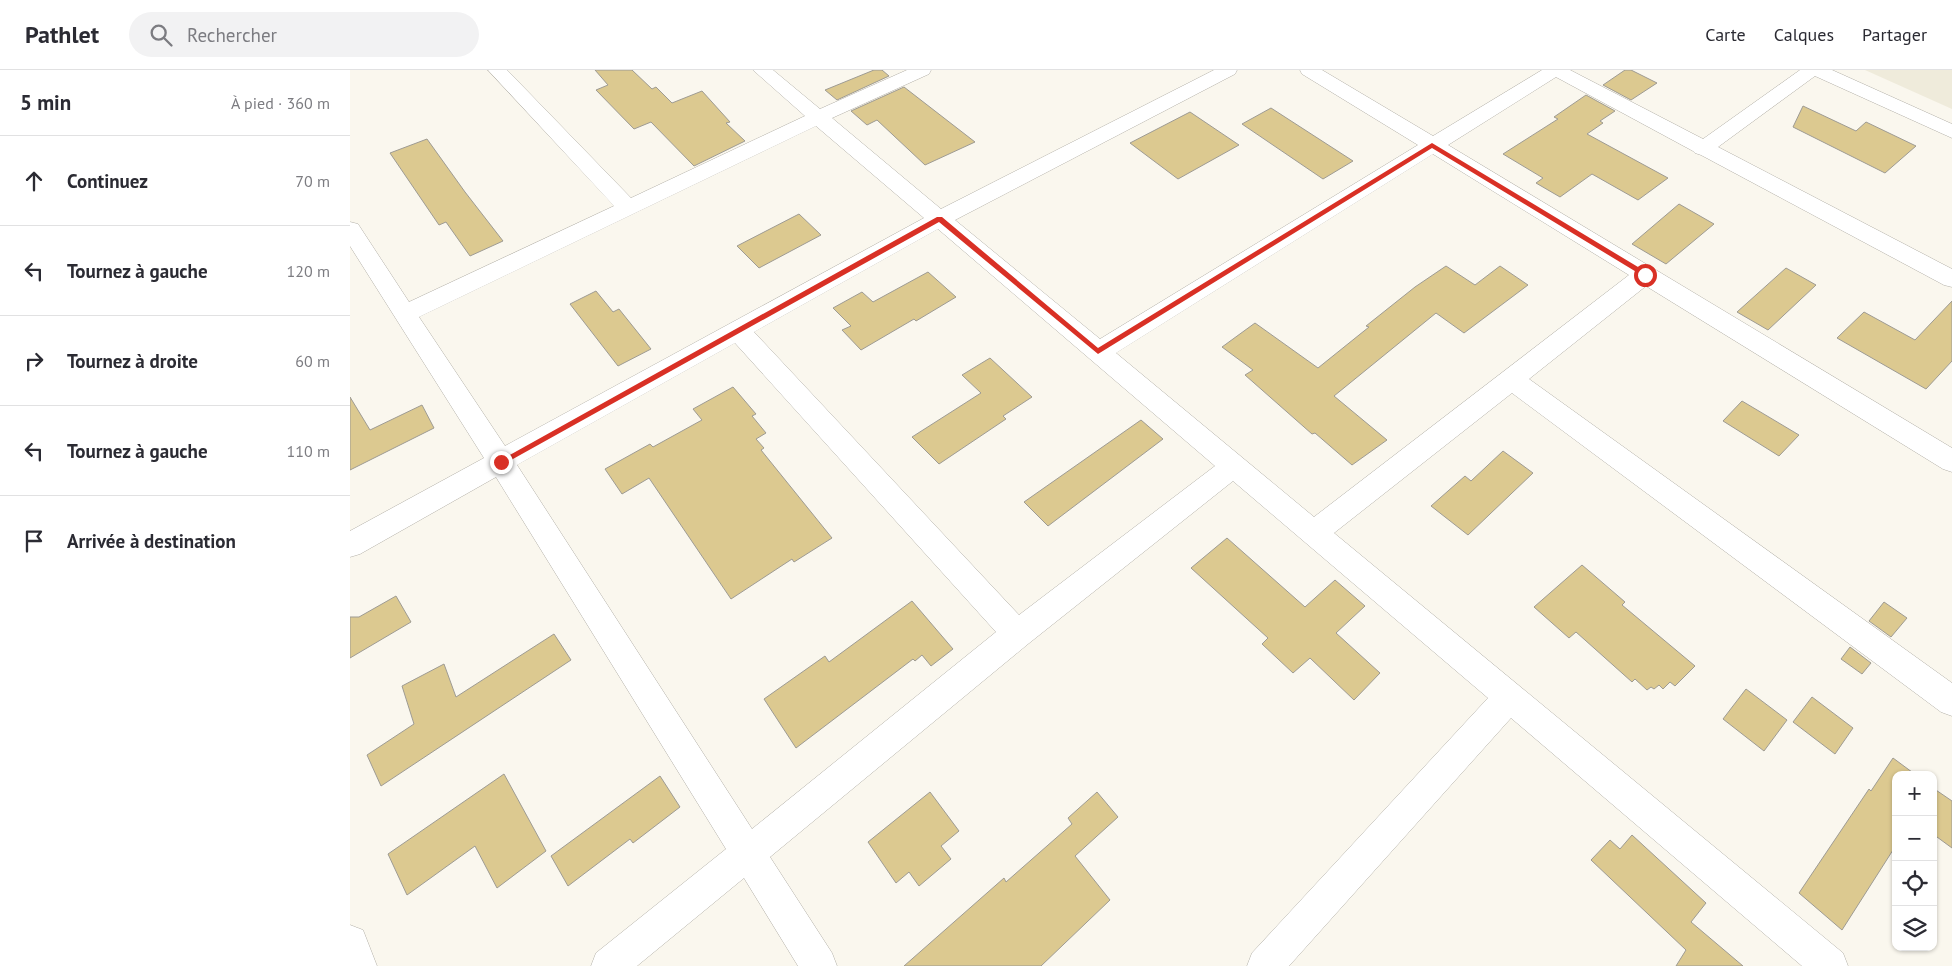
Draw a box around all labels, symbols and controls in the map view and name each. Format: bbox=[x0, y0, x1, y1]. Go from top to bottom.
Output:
search box bbox=[129, 12, 479, 57]
text: Pathlet bbox=[25, 19, 99, 50]
icon: search bbox=[147, 21, 175, 49]
text: Rechercher bbox=[187, 23, 277, 47]
text: Carte bbox=[1705, 23, 1746, 46]
text: Calques bbox=[1774, 23, 1834, 46]
text: Partager bbox=[1862, 23, 1927, 46]
text: 5 min bbox=[20, 89, 71, 116]
text: À pied · 360 m bbox=[231, 93, 330, 113]
icon: ahead bbox=[20, 167, 48, 195]
text: Continuez bbox=[67, 169, 148, 193]
text: 70 m bbox=[295, 171, 330, 191]
icon: left bbox=[20, 257, 48, 285]
text: Tournez à gauche bbox=[67, 259, 208, 283]
text: 120 m bbox=[287, 261, 330, 281]
route start bbox=[1634, 264, 1657, 287]
icon: right bbox=[20, 347, 48, 375]
text: Tournez à droite bbox=[67, 349, 198, 373]
text: 60 m bbox=[295, 351, 330, 371]
icon: left bbox=[20, 437, 48, 465]
text: Tournez à gauche bbox=[67, 439, 208, 463]
text: 110 m bbox=[287, 441, 330, 461]
route end bbox=[490, 451, 513, 474]
icon: arrive bbox=[20, 527, 48, 555]
text: Arrivée à destination bbox=[67, 529, 236, 553]
map controls bbox=[1892, 771, 1937, 951]
button: + bbox=[1892, 771, 1937, 816]
button: − bbox=[1892, 816, 1937, 861]
button: locate bbox=[1892, 861, 1937, 906]
button: layers bbox=[1892, 906, 1937, 951]

